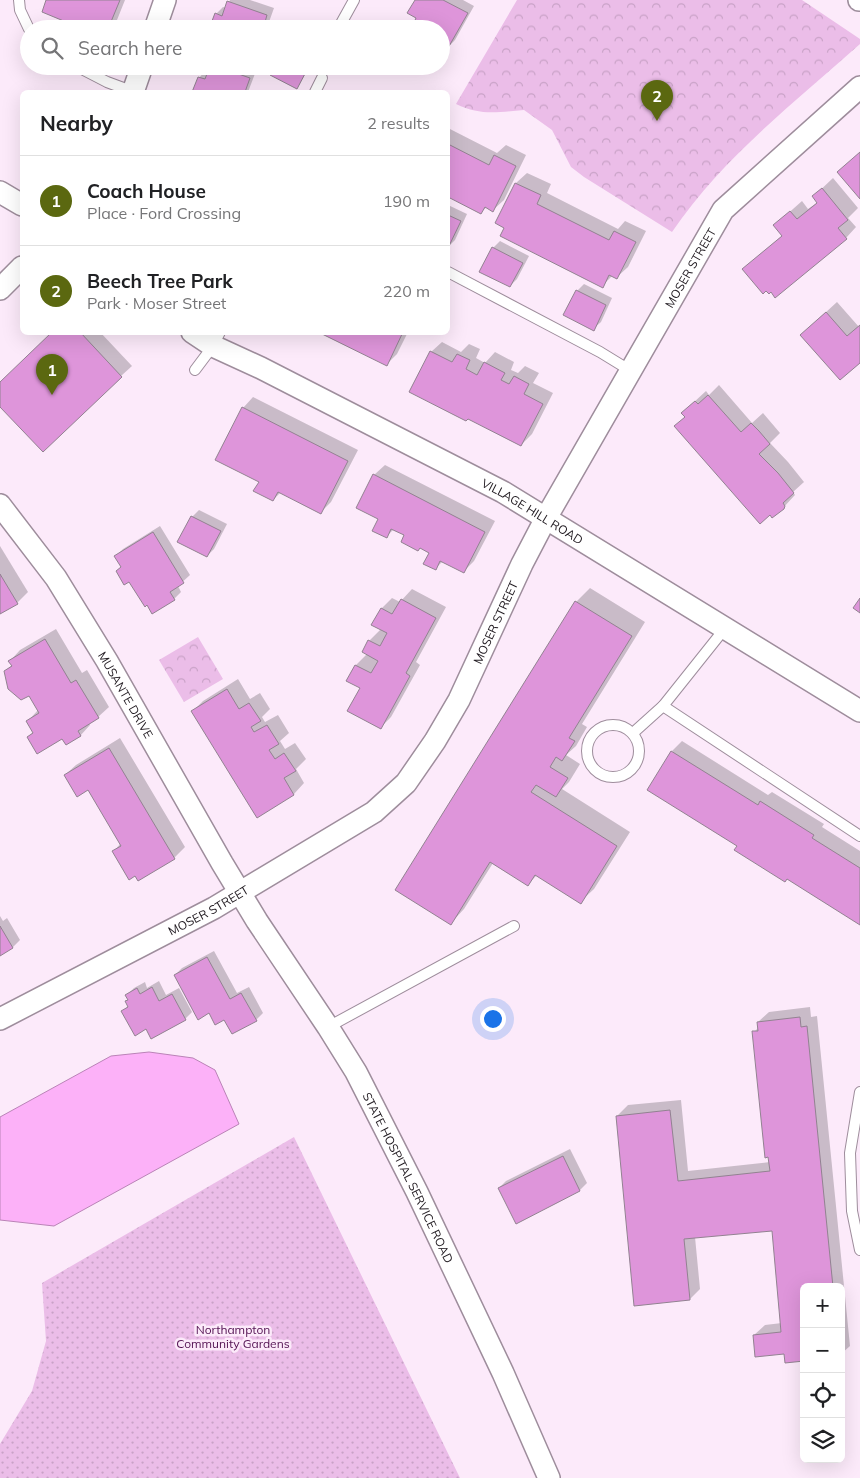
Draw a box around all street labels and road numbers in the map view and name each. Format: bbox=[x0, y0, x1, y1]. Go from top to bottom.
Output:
street label: MOSER STREET bbox=[661, 224, 719, 310]
street label: VILLAGE HILL ROAD bbox=[479, 475, 586, 547]
street label: MOSER STREET bbox=[469, 578, 521, 666]
street label: MUSANTE DRIVE bbox=[95, 648, 157, 741]
street label: MOSER STREET bbox=[165, 881, 252, 938]
street label: STATE HOSPITAL SERVICE ROAD bbox=[360, 1090, 457, 1265]

